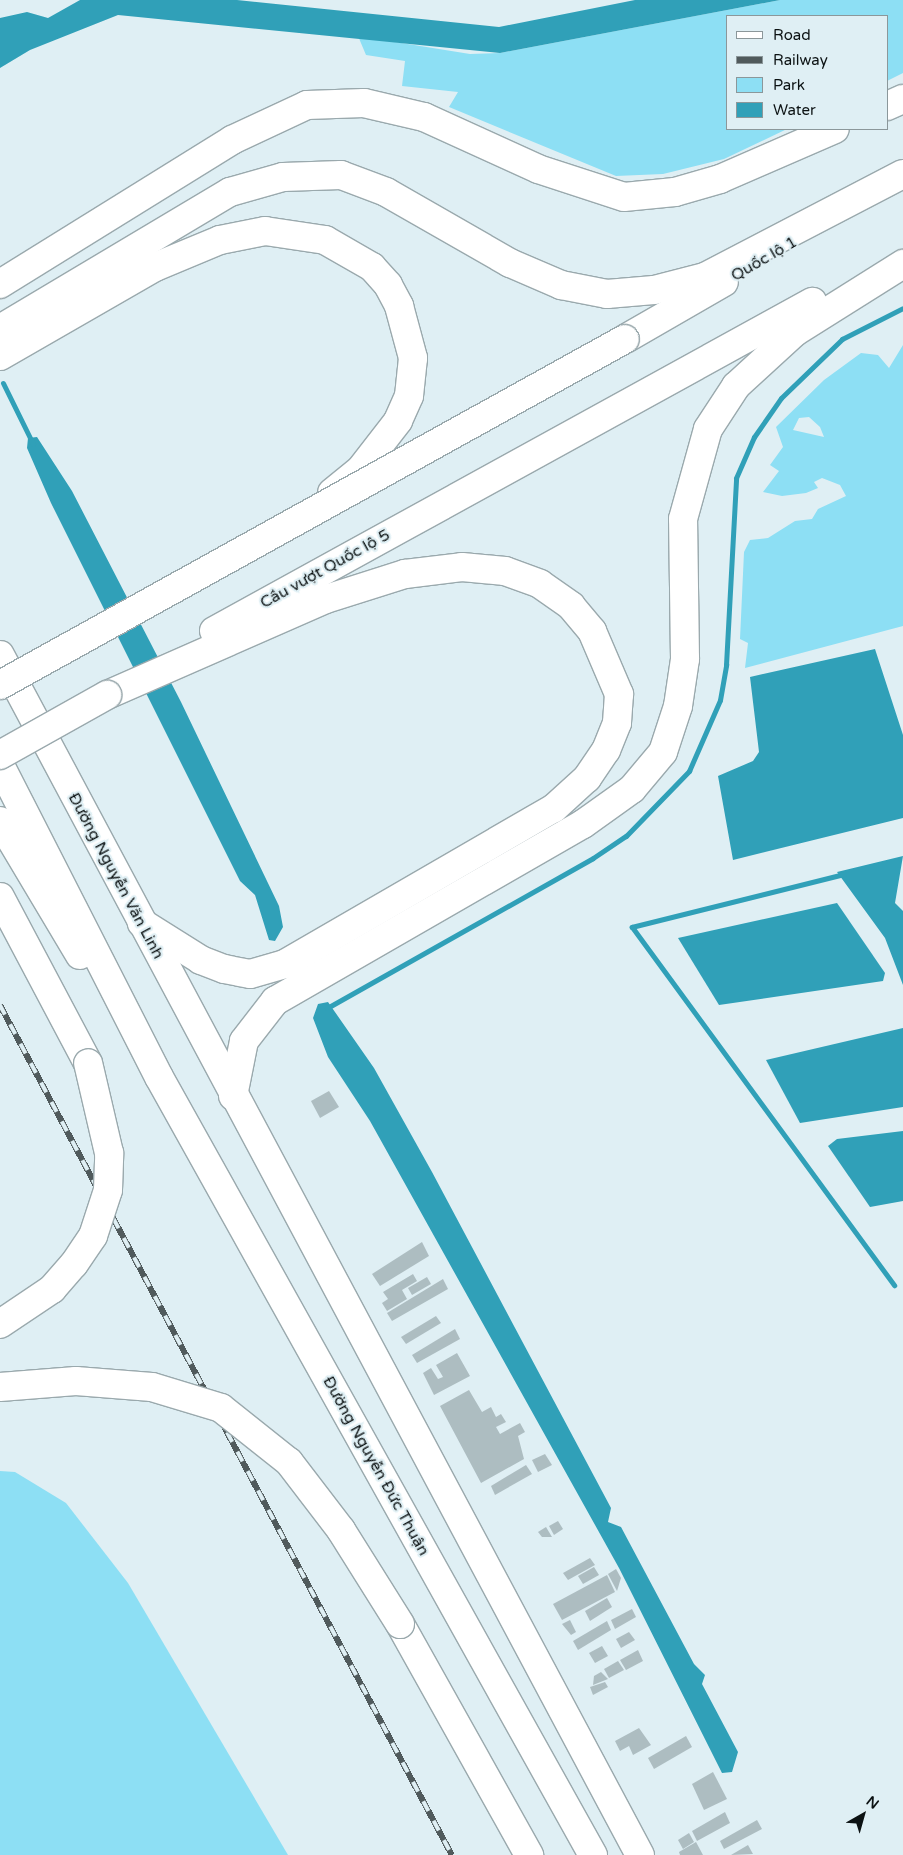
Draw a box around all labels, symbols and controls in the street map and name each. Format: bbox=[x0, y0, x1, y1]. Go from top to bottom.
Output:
legend bbox=[726, 15, 888, 130]
text: Road bbox=[773, 26, 811, 44]
text: Railway bbox=[773, 51, 828, 69]
text: Park bbox=[773, 76, 805, 94]
text: Water bbox=[773, 101, 816, 119]
street label: Quốc lộ 1 bbox=[728, 232, 800, 286]
street label: Cầu vượt Quốc lộ 5 bbox=[257, 525, 393, 613]
street label: Đường Nguyễn Văn Linh bbox=[64, 790, 168, 962]
street label: Đường Nguyễn Đức Thuận bbox=[319, 1373, 433, 1559]
north arrow bbox=[838, 1790, 888, 1840]
text: N bbox=[863, 1793, 882, 1813]

